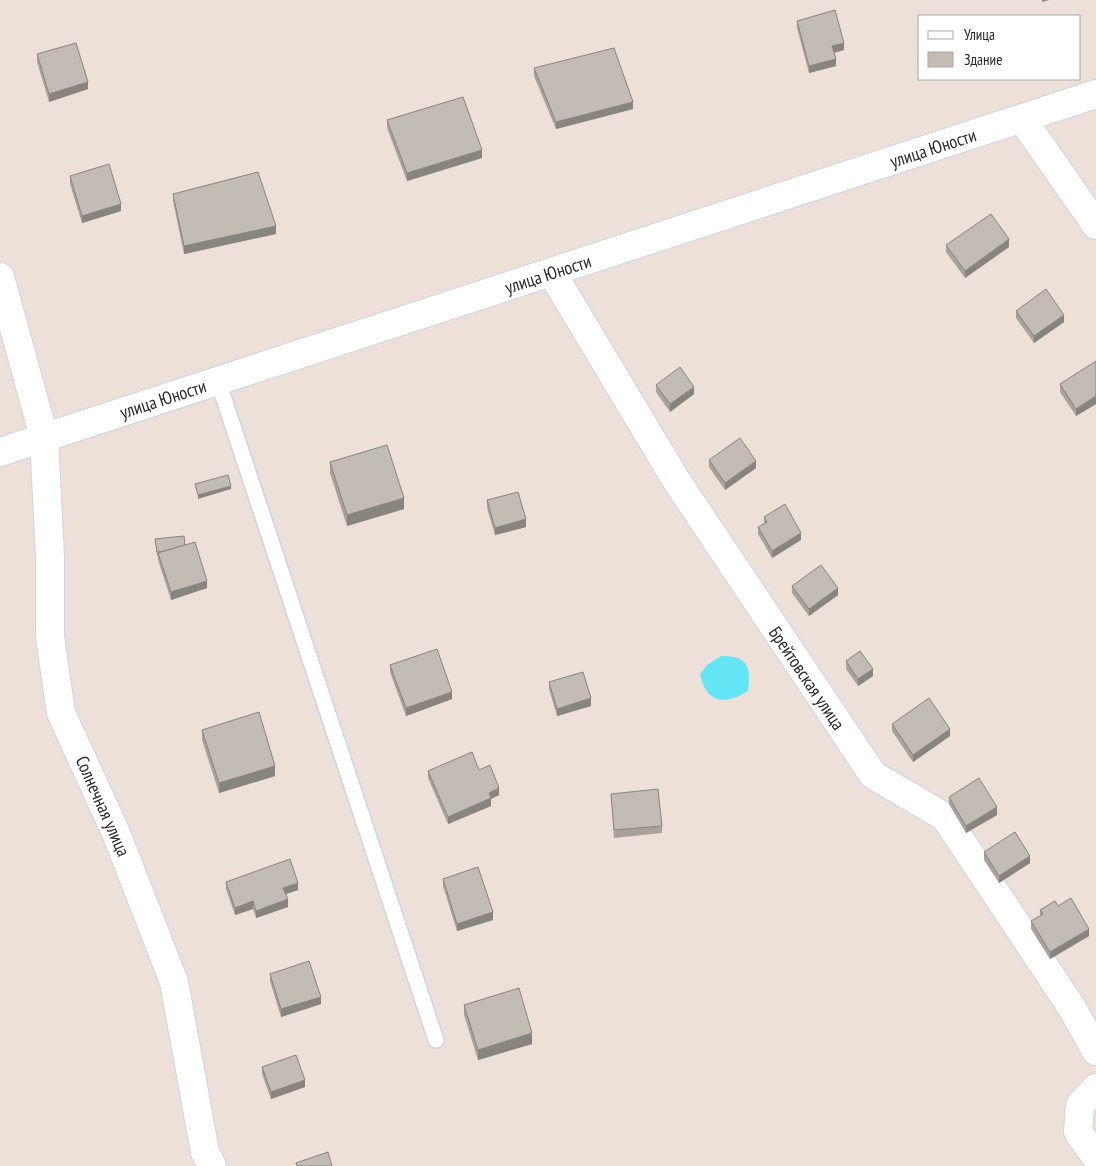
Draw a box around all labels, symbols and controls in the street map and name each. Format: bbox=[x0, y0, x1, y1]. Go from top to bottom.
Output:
legend bbox=[918, 15, 1081, 80]
text: Улица bbox=[964, 25, 995, 44]
text: Здание bbox=[964, 50, 1002, 69]
street label: улица Юности bbox=[887, 123, 979, 173]
street label: улица Юности bbox=[502, 249, 594, 299]
street label: улица Юности bbox=[117, 374, 209, 424]
street label: Брейтовская улица bbox=[764, 622, 850, 734]
street label: Солнечная улица bbox=[71, 752, 135, 860]

